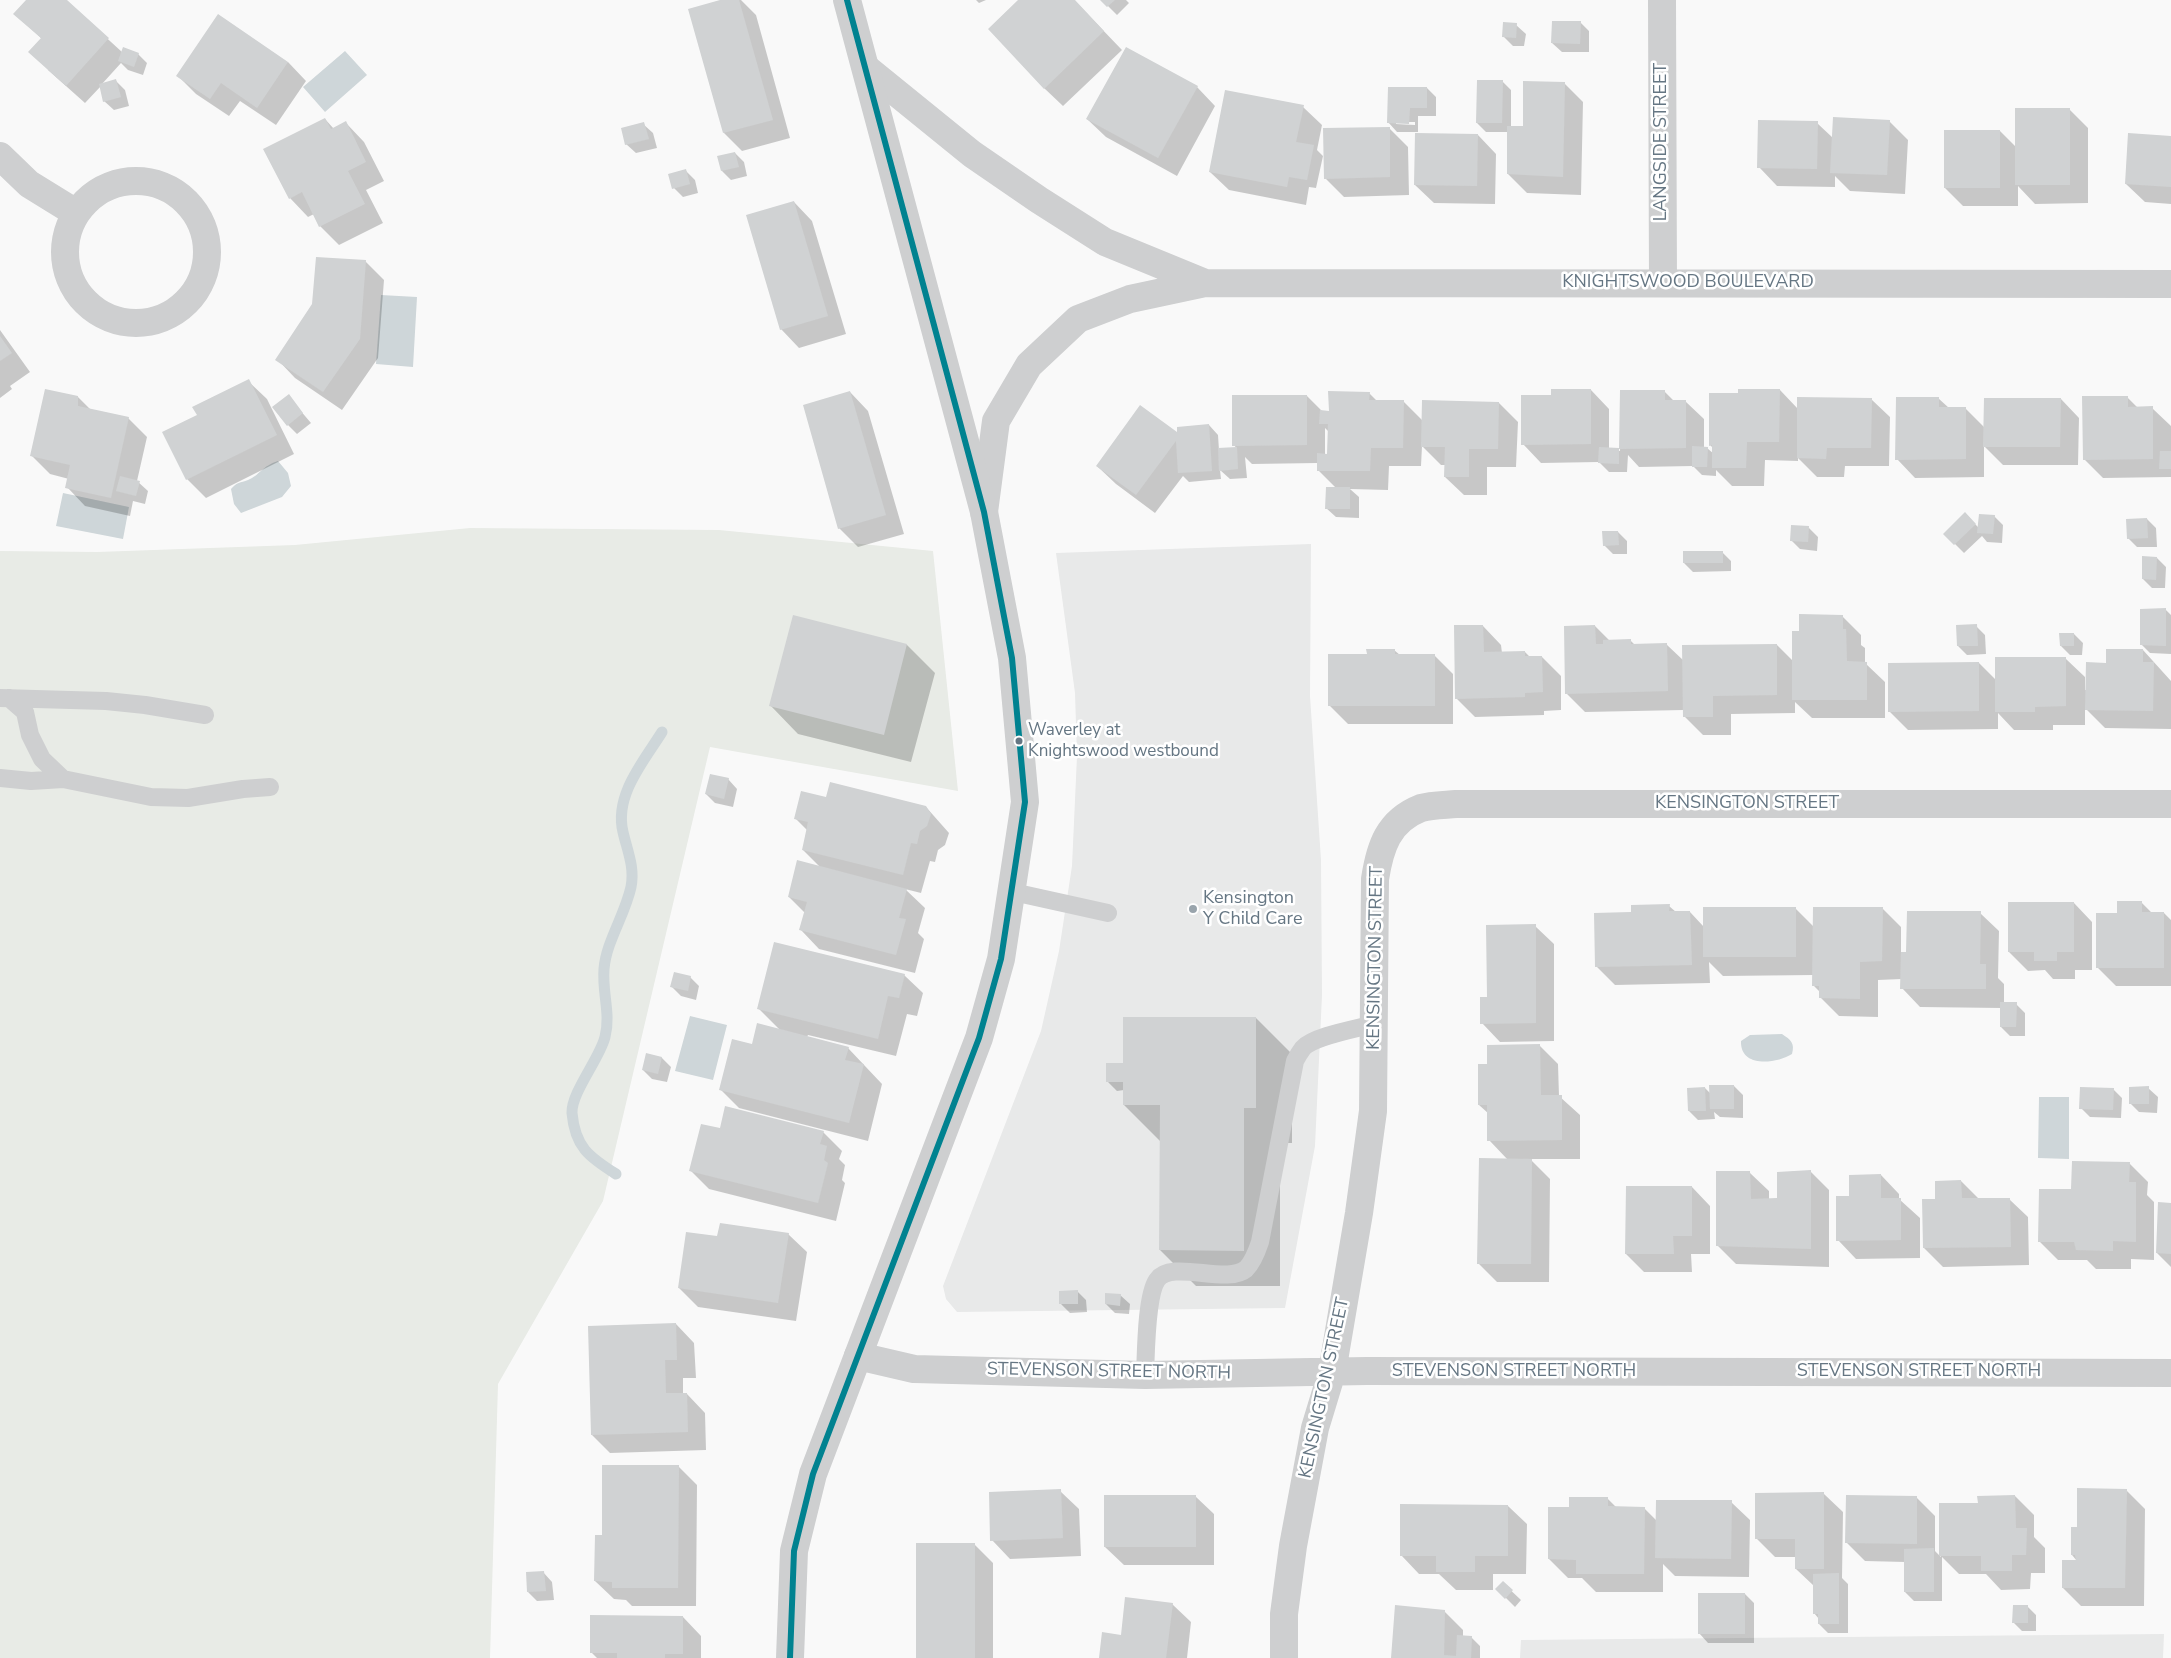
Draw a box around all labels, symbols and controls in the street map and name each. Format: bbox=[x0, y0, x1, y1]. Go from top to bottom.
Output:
street label: LANGSIDE STREET bbox=[1651, 63, 1673, 221]
street label: KNIGHTSWOOD BOULEVARD bbox=[1562, 272, 1814, 294]
place label: Waverley at Knightswood westbound bbox=[1028, 721, 1219, 761]
marker: Waverley at Knightswood westbound bbox=[1014, 736, 1024, 746]
street label: KENSINGTON STREET bbox=[1655, 793, 1839, 815]
street label: KENSINGTON STREET bbox=[1364, 866, 1388, 1050]
place label: Kensington Y Child Care bbox=[1203, 888, 1302, 931]
marker: Kensington Y Child Care bbox=[1187, 903, 1199, 915]
street label: KENSINGTON STREET bbox=[1295, 1296, 1355, 1480]
street label: STEVENSON STREET NORTH bbox=[987, 1359, 1231, 1385]
street label: STEVENSON STREET NORTH bbox=[1392, 1361, 1636, 1383]
street label: STEVENSON STREET NORTH bbox=[1797, 1361, 2041, 1383]

